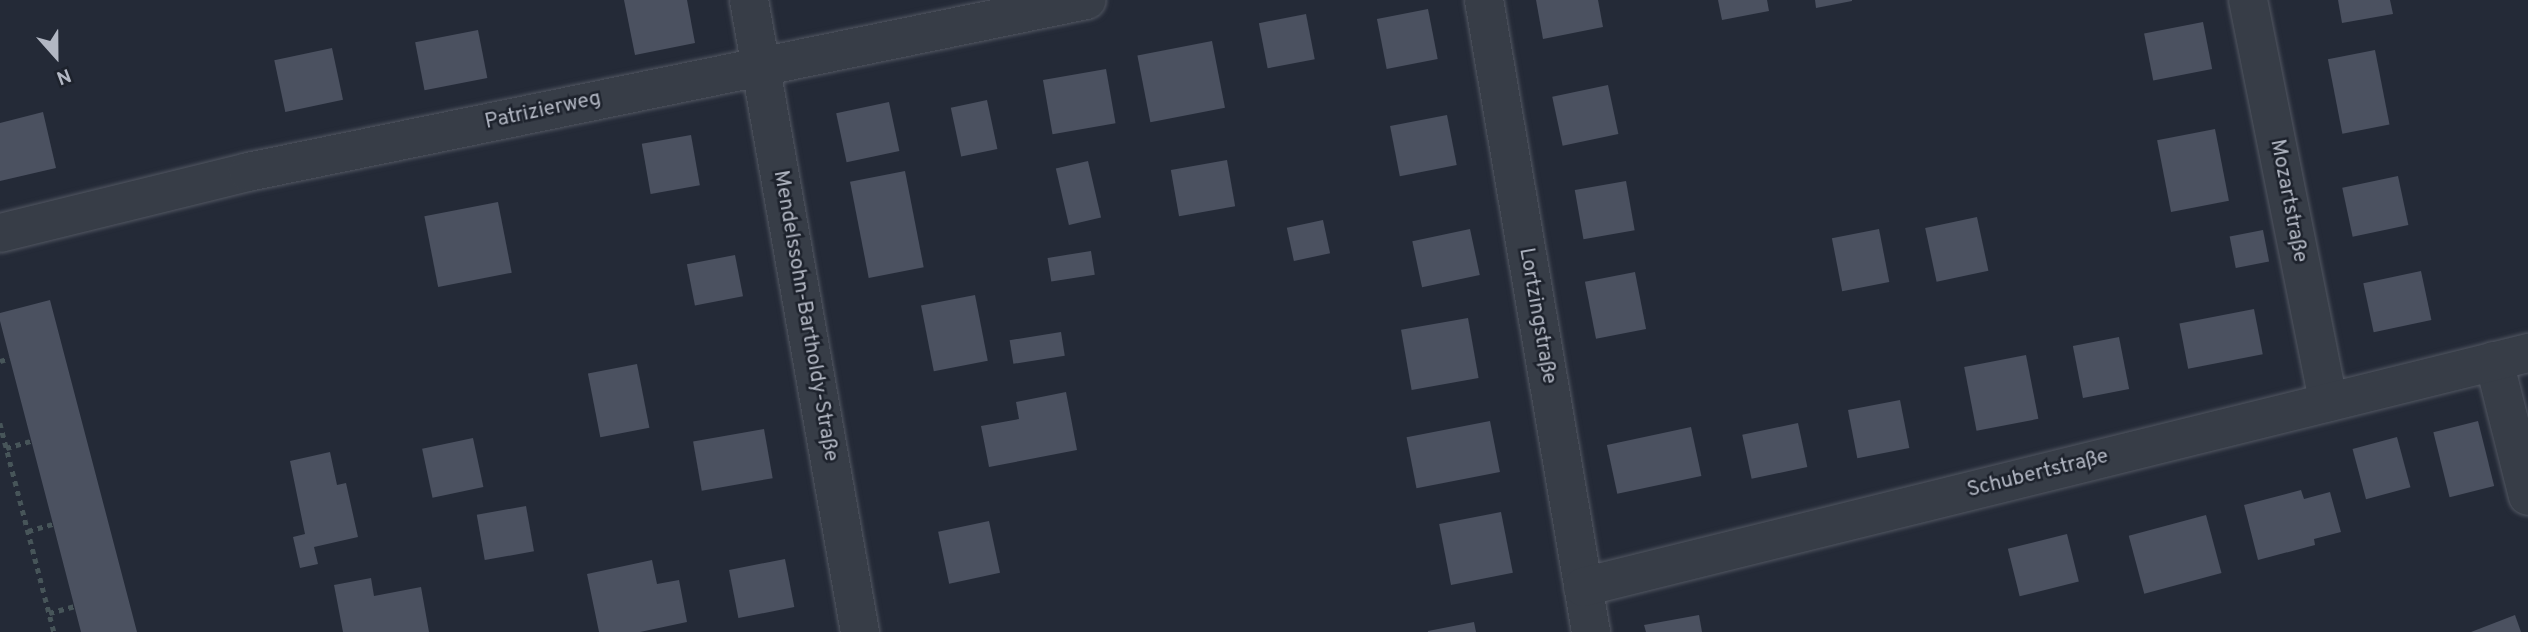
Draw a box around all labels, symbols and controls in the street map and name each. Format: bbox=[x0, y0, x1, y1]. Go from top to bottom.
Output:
north arrow bbox=[21, 21, 91, 91]
text: N bbox=[53, 62, 74, 89]
street label: Patrizierweg bbox=[483, 86, 603, 136]
street label: Mozartstraße bbox=[2264, 137, 2312, 265]
street label: Mendelssohn-Bartholdy-Straße bbox=[767, 168, 843, 464]
street label: Lortzingstraße bbox=[1513, 246, 1561, 386]
street label: Schubertstraße bbox=[1965, 444, 2111, 504]

